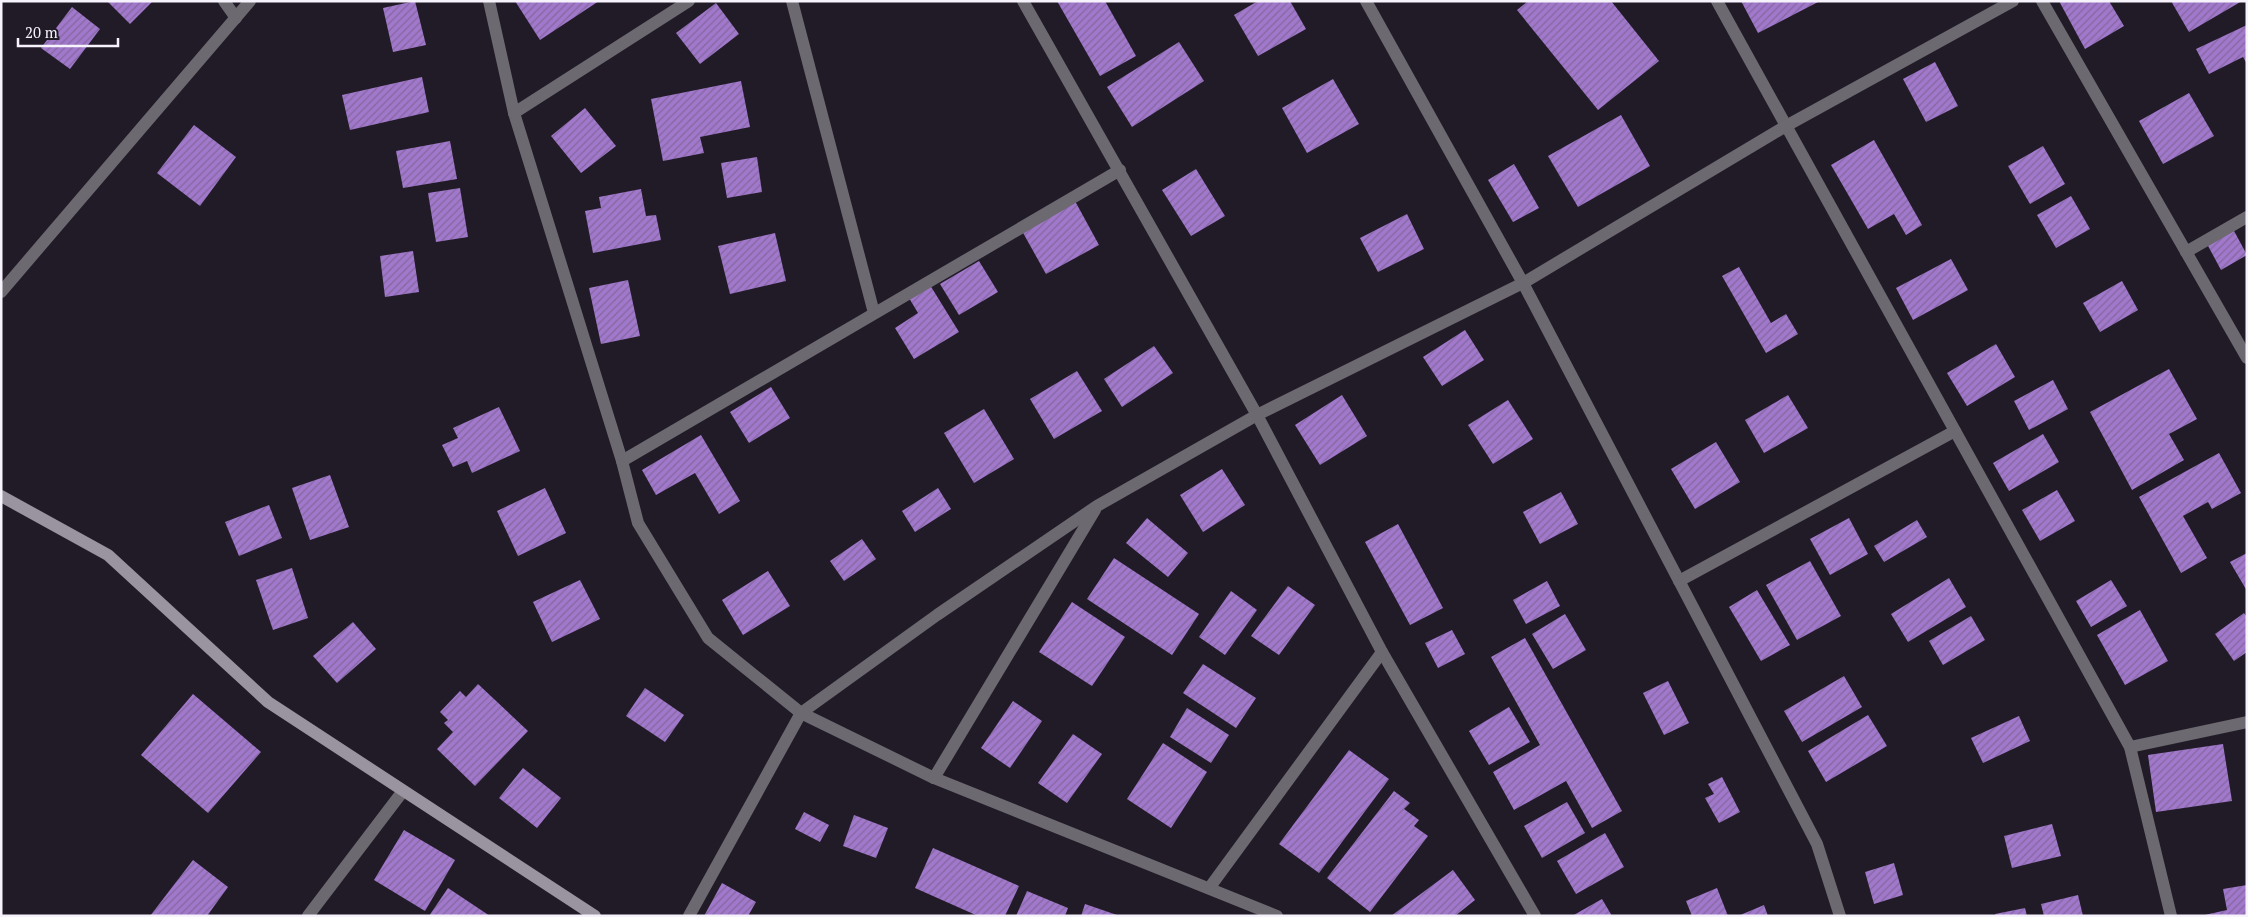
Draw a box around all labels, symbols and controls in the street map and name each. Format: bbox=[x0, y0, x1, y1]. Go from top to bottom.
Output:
scale bar bbox=[18, 15, 118, 47]
text: 20 m bbox=[25, 22, 58, 42]

